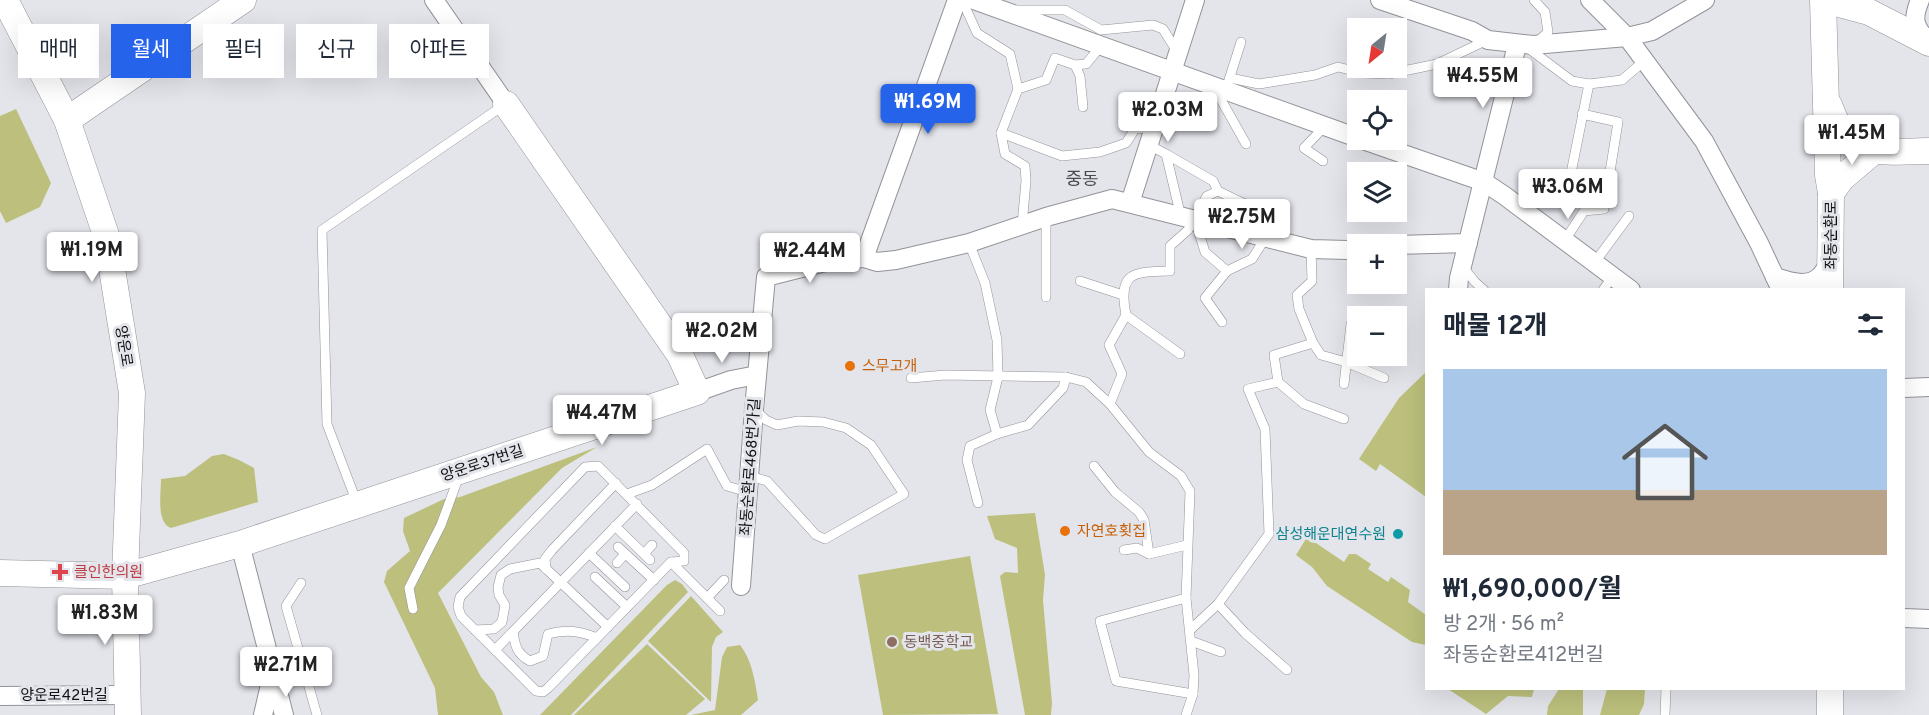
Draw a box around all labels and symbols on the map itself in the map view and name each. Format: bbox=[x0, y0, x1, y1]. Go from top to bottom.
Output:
north arrow bbox=[1347, 18, 1407, 78]
pin: ₩4.55M bbox=[1434, 58, 1532, 109]
pin: ₩1.69M bbox=[879, 84, 977, 135]
pin: ₩2.03M bbox=[1119, 92, 1217, 143]
pin: ₩1.45M bbox=[1803, 115, 1901, 166]
district label: 중동 bbox=[1065, 169, 1099, 192]
pin: ₩3.06M bbox=[1519, 169, 1617, 220]
pin: ₩2.75M bbox=[1193, 199, 1291, 250]
street label: 좌동순환로 bbox=[1822, 200, 1842, 270]
pin: ₩1.19M bbox=[43, 232, 141, 283]
pin: ₩2.44M bbox=[761, 233, 859, 284]
pin: ₩2.02M bbox=[673, 313, 771, 364]
street label: 양운로 bbox=[110, 324, 135, 368]
place label: 스무고개 bbox=[862, 358, 917, 377]
marker: 스무고개 bbox=[843, 359, 857, 373]
pin: ₩4.47M bbox=[553, 395, 651, 446]
street label: 좌동순환로468번가길 bbox=[736, 398, 766, 537]
street label: 양운로37번길 bbox=[439, 442, 526, 487]
place label: 자연호횟집 bbox=[1077, 522, 1146, 542]
marker: 자연호횟집 bbox=[1058, 524, 1072, 538]
place label: 삼성해운대연수원 bbox=[1276, 526, 1386, 545]
marker: 삼성해운대연수원 bbox=[1391, 527, 1405, 541]
marker: 클인한의원 bbox=[51, 563, 69, 581]
place label: 클인한의원 bbox=[74, 564, 143, 583]
pin: ₩1.83M bbox=[56, 595, 154, 646]
place label: 동백중학교 bbox=[904, 633, 973, 653]
marker: 동백중학교 bbox=[885, 635, 899, 649]
pin: ₩2.71M bbox=[237, 647, 335, 698]
street label: 양운로42번길 bbox=[20, 687, 108, 706]

